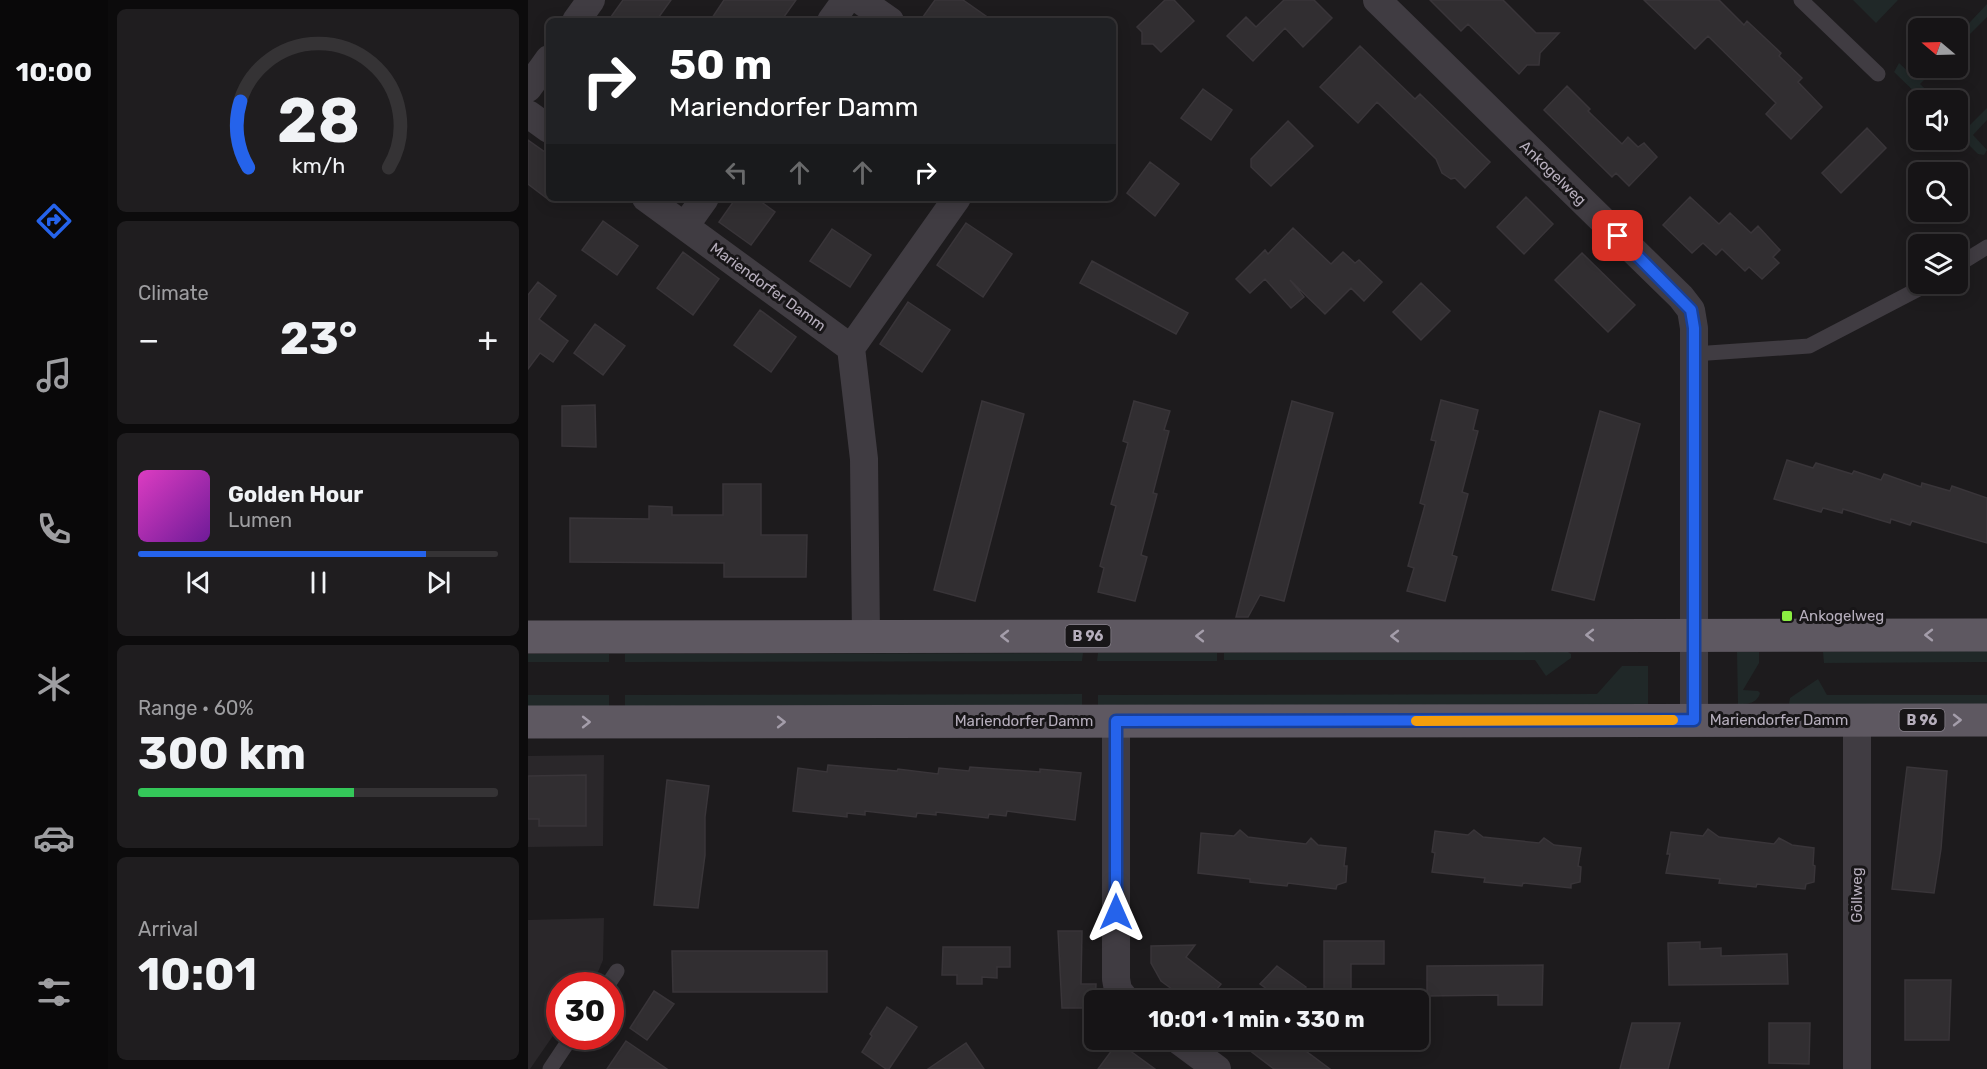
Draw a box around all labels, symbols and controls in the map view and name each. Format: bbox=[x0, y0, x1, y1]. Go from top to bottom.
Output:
north arrow bbox=[1908, 18, 1968, 78]
map controls bbox=[1908, 18, 1968, 294]
text: 50 m bbox=[669, 40, 772, 90]
icon: right bbox=[570, 42, 648, 120]
text: 10:00 bbox=[16, 56, 92, 88]
text: 28 bbox=[277, 84, 359, 158]
button: sound bbox=[1908, 90, 1968, 150]
text: Mariendorfer Damm bbox=[669, 91, 918, 123]
street label: Ankogelweg bbox=[1516, 137, 1590, 209]
text: km/h bbox=[291, 153, 345, 178]
icon: left bbox=[720, 156, 753, 189]
icon: ahead bbox=[783, 156, 816, 189]
icon: ahead bbox=[846, 156, 879, 189]
icon: right bbox=[909, 156, 942, 189]
button: search bbox=[1908, 162, 1968, 222]
icon: directions bbox=[33, 200, 75, 242]
pin bbox=[1592, 210, 1643, 261]
icon: arrive bbox=[1601, 219, 1634, 252]
button: layers bbox=[1908, 234, 1968, 294]
street label: Mariendorfer Damm bbox=[707, 239, 829, 335]
text: Climate bbox=[138, 281, 209, 305]
text: 23° bbox=[280, 312, 357, 365]
text: − bbox=[138, 320, 159, 359]
text: + bbox=[477, 320, 498, 359]
icon: music bbox=[33, 354, 75, 396]
text: Golden Hour bbox=[228, 481, 363, 508]
icon: phone bbox=[33, 508, 75, 550]
text: Lumen bbox=[228, 508, 292, 532]
icon: previous bbox=[182, 566, 215, 599]
icon: pause bbox=[302, 566, 335, 599]
icon: next bbox=[422, 566, 455, 599]
place label: Ankogelweg bbox=[1799, 607, 1884, 625]
marker: Ankogelweg bbox=[1780, 609, 1794, 623]
road number: B 96 bbox=[1066, 625, 1110, 647]
one-way arrow bbox=[1585, 629, 1594, 641]
one-way arrow bbox=[1924, 629, 1933, 641]
one-way arrow bbox=[1000, 630, 1009, 642]
one-way arrow bbox=[1195, 630, 1204, 642]
one-way arrow bbox=[1390, 630, 1399, 642]
icon: climate bbox=[33, 663, 75, 705]
text: Range · 60% bbox=[138, 696, 254, 720]
road number: B 96 bbox=[1900, 709, 1944, 731]
street label: Mariendorfer Damm bbox=[1710, 711, 1848, 729]
street label: Mariendorfer Damm bbox=[955, 712, 1093, 730]
one-way arrow bbox=[1953, 714, 1962, 726]
one-way arrow bbox=[582, 716, 591, 728]
one-way arrow bbox=[777, 716, 786, 728]
text: 300 km bbox=[138, 727, 306, 780]
icon: car bbox=[33, 817, 75, 859]
street label: Göllweg bbox=[1848, 867, 1866, 923]
position arrow bbox=[1084, 880, 1148, 944]
text: Arrival bbox=[138, 917, 198, 941]
text: 10:01 bbox=[138, 948, 257, 1001]
icon: filters bbox=[33, 971, 75, 1013]
speed limit sign: 30 bbox=[546, 972, 624, 1050]
text: 10:01 · 1 min · 330 m bbox=[1148, 1006, 1365, 1033]

